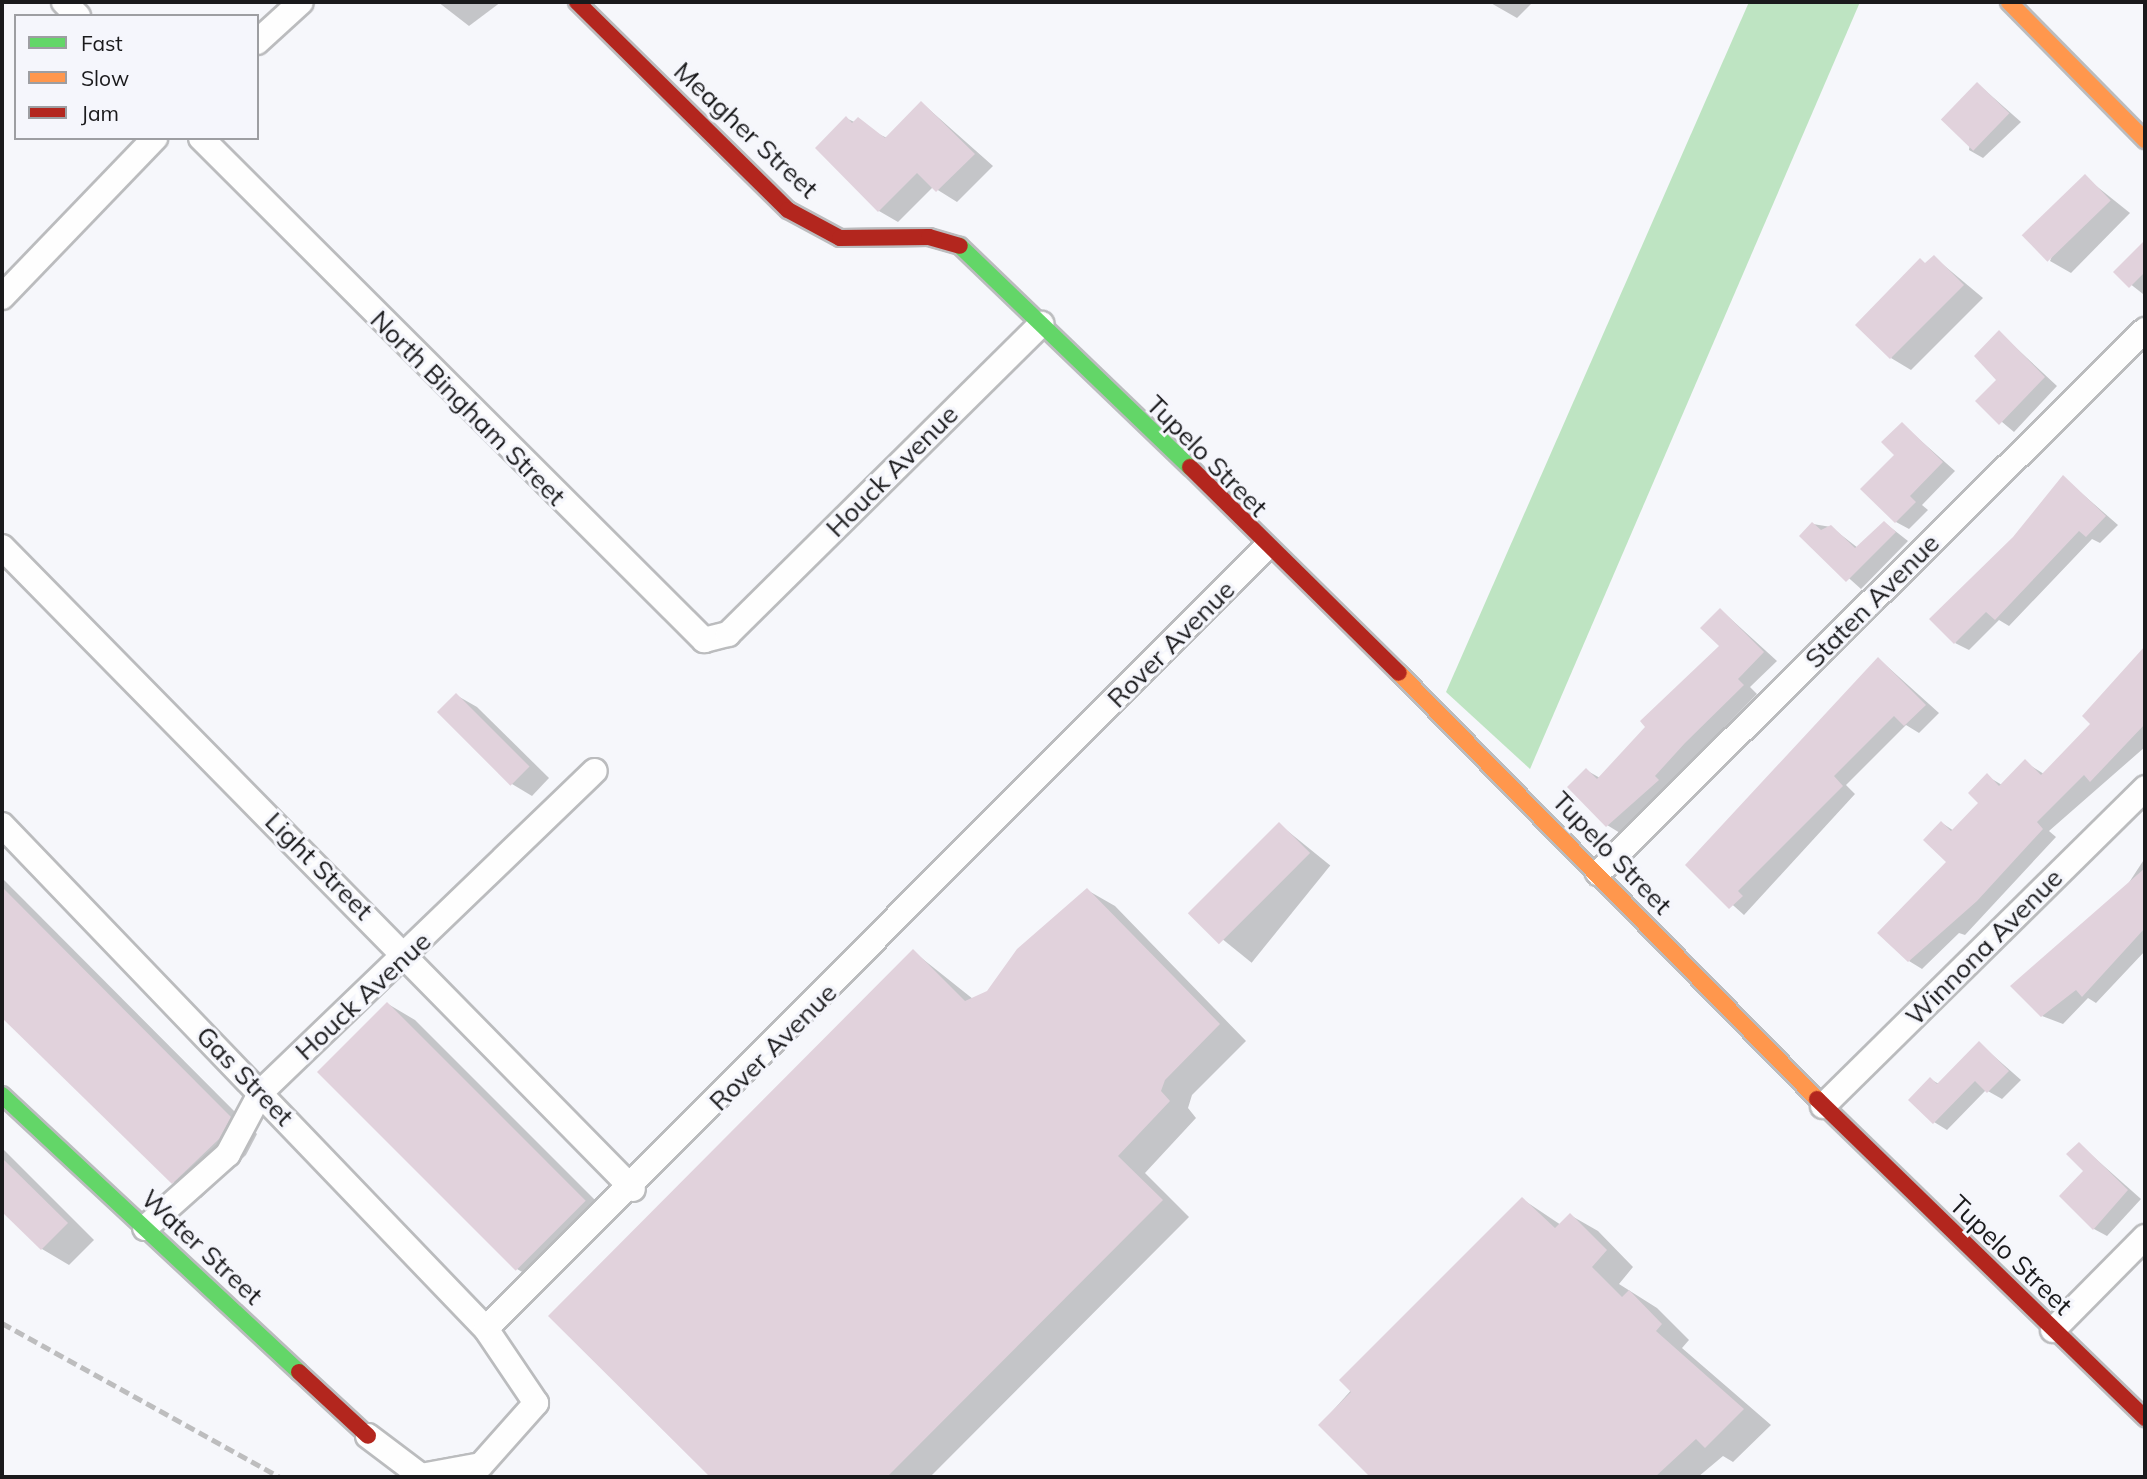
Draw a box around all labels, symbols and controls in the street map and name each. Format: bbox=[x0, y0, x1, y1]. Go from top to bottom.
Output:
legend bbox=[14, 14, 259, 140]
text: Fast bbox=[81, 30, 123, 56]
street label: Meagher Street bbox=[668, 55, 824, 205]
text: Slow bbox=[81, 65, 129, 91]
text: Jam bbox=[81, 100, 119, 126]
street label: North Bingham Street bbox=[364, 304, 572, 512]
street label: Tupelo Street bbox=[1140, 389, 1274, 523]
street label: Houck Avenue bbox=[820, 399, 964, 543]
street label: Staten Avenue bbox=[1799, 528, 1945, 674]
street label: Rover Avenue bbox=[1101, 574, 1241, 714]
street label: Tupelo Street bbox=[1546, 785, 1678, 921]
street label: Light Street bbox=[259, 806, 379, 926]
street label: Winnona Avenue bbox=[1899, 862, 2069, 1032]
street label: Houck Avenue bbox=[289, 925, 437, 1067]
street label: Rover Avenue bbox=[703, 977, 843, 1117]
street label: Gas Street bbox=[190, 1020, 300, 1132]
street label: Water Street bbox=[135, 1183, 269, 1311]
street label: Tupelo Street bbox=[1943, 1189, 2079, 1321]

